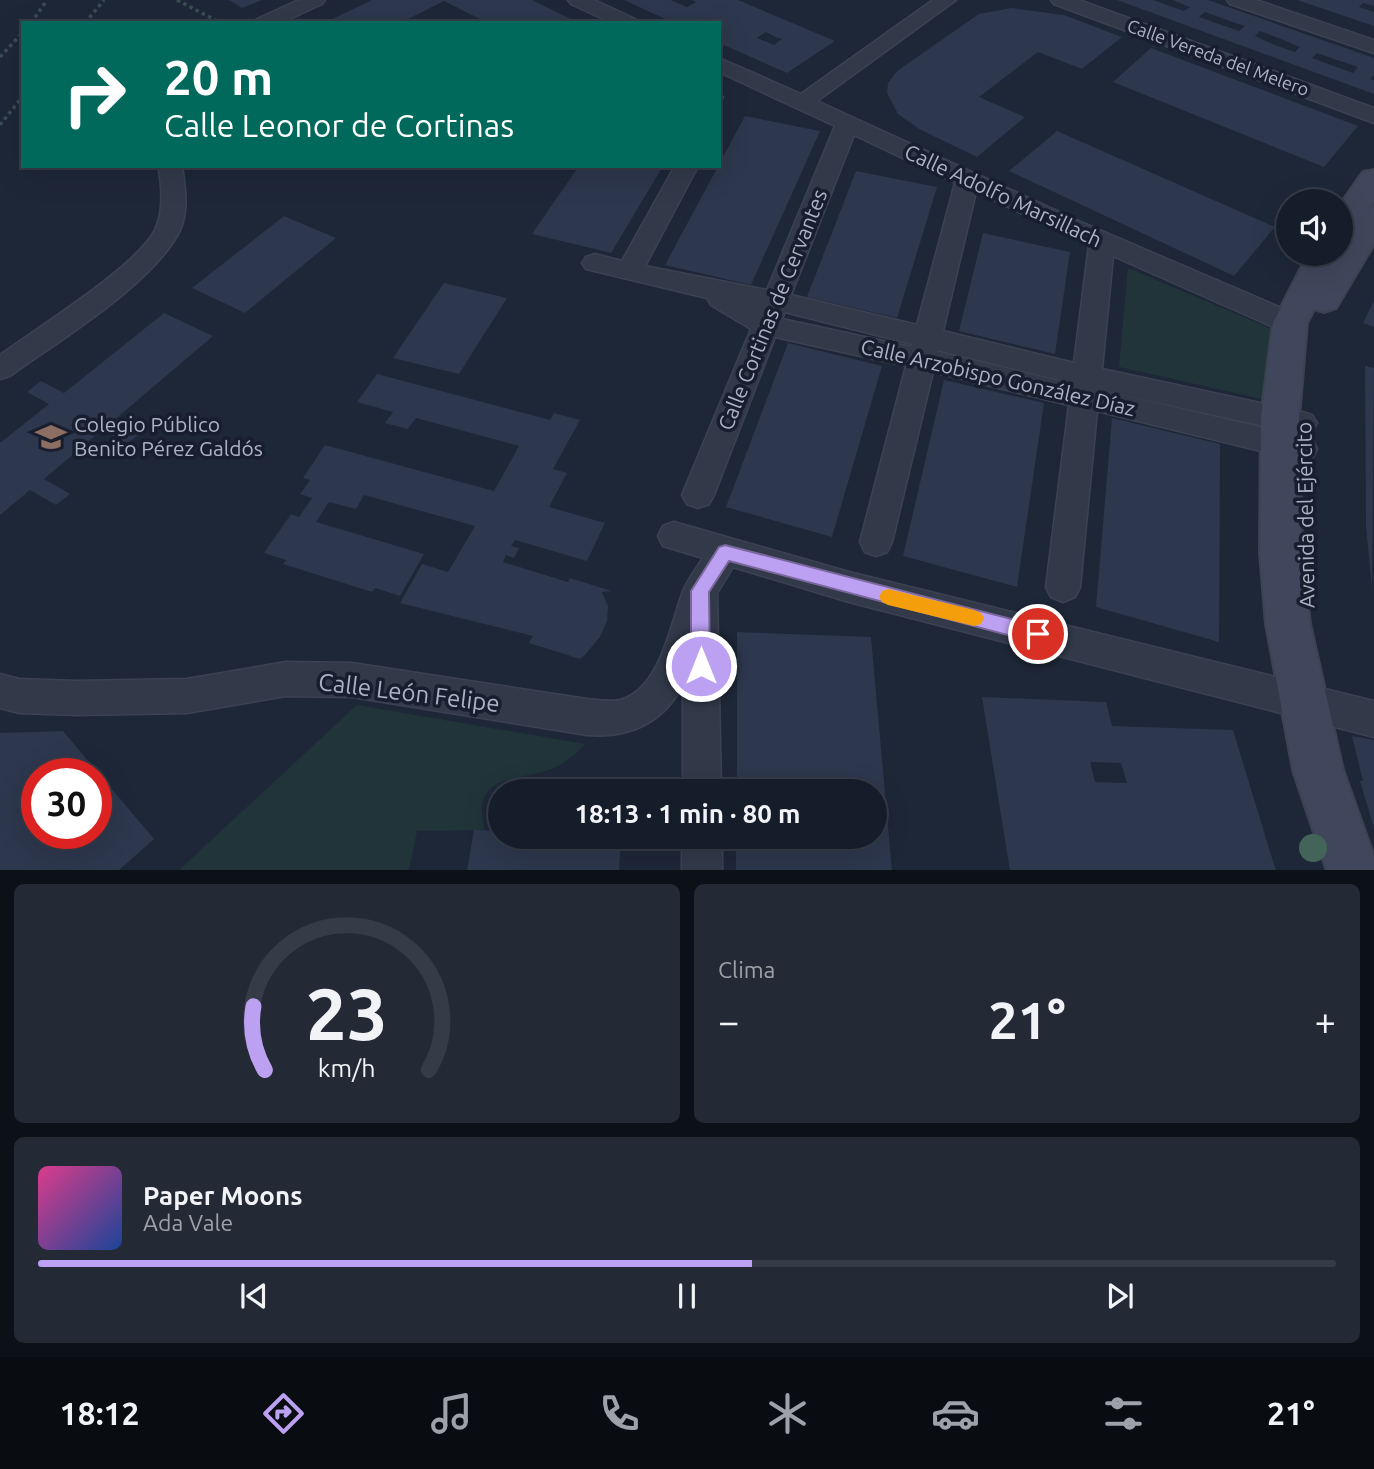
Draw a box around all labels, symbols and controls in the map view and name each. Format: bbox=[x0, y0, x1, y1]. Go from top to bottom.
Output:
street label: Calle Vereda del Melero bbox=[1125, 15, 1312, 99]
icon: right bbox=[49, 49, 140, 140]
text: 20 m bbox=[164, 49, 273, 104]
text: Calle Leonor de Cortinas bbox=[164, 107, 514, 143]
street label: Calle Adolfo Marsillach bbox=[901, 139, 1106, 251]
street label: Calle Cortinas de Cervantes bbox=[713, 186, 831, 434]
map controls bbox=[1276, 189, 1353, 266]
button: sound bbox=[1276, 189, 1353, 266]
street label: Calle Arzobispo González Díaz bbox=[859, 334, 1138, 420]
place label: Colegio Público Benito Pérez Galdós bbox=[74, 412, 263, 460]
school or university icon: Colegio Público Benito Pérez Galdós bbox=[34, 420, 68, 454]
street label: Avenida del Ejército bbox=[1291, 422, 1319, 608]
pin bbox=[1008, 604, 1068, 664]
icon: arrive bbox=[1019, 615, 1057, 653]
position arrow bbox=[664, 629, 738, 703]
street label: Calle León Felipe bbox=[317, 668, 501, 717]
speed limit sign: 30 bbox=[21, 758, 112, 849]
text: 18:13 · 1 min · 80 m bbox=[574, 799, 801, 828]
text: Clima bbox=[718, 957, 775, 982]
text: 23 bbox=[306, 972, 388, 1054]
text: 21° bbox=[988, 991, 1066, 1049]
text: − bbox=[718, 1000, 739, 1042]
text: + bbox=[1315, 1000, 1336, 1042]
text: km/h bbox=[318, 1053, 376, 1081]
text: Paper Moons bbox=[143, 1181, 302, 1210]
text: Ada Vale bbox=[143, 1210, 233, 1235]
icon: previous bbox=[235, 1277, 273, 1315]
icon: pause bbox=[668, 1277, 706, 1315]
icon: next bbox=[1101, 1277, 1139, 1315]
icon: directions bbox=[259, 1389, 308, 1438]
icon: music bbox=[427, 1389, 476, 1438]
icon: phone bbox=[595, 1389, 644, 1438]
icon: climate bbox=[763, 1389, 812, 1438]
icon: car bbox=[931, 1389, 980, 1438]
icon: filters bbox=[1099, 1389, 1148, 1438]
text: 18:12 bbox=[60, 1395, 140, 1431]
text: 21° bbox=[1267, 1395, 1314, 1431]

